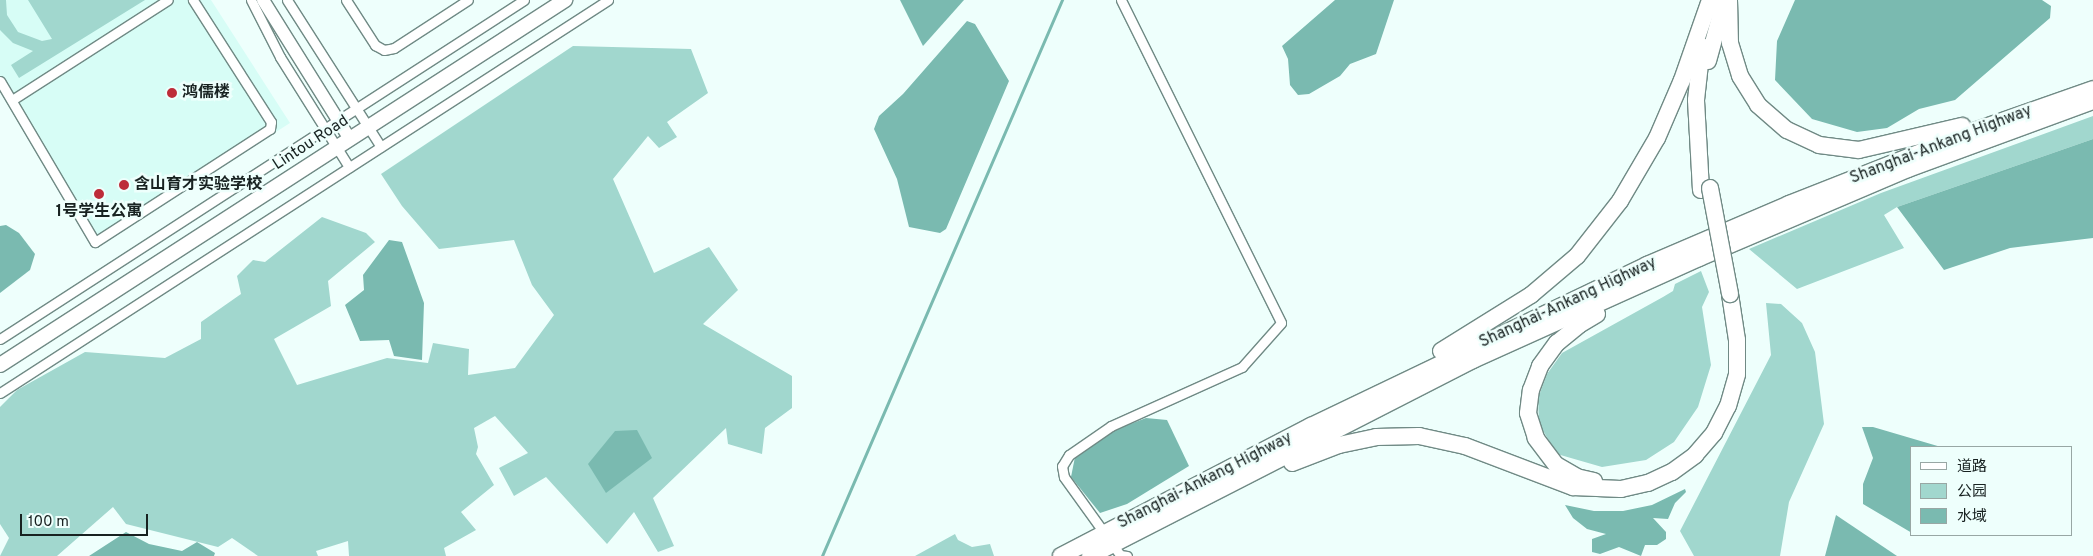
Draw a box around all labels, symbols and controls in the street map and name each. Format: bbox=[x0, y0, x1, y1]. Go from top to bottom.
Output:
place label: 鸿儒楼 bbox=[182, 83, 230, 103]
marker: 鸿儒楼 bbox=[166, 87, 178, 99]
street label: Shanghai-Ankang Highway bbox=[1847, 101, 2035, 189]
street label: Lintou Road bbox=[270, 111, 352, 175]
place label: 含山育才实验学校 bbox=[134, 175, 262, 195]
marker: 含山育才实验学校 bbox=[118, 179, 130, 191]
marker: 1号学生公寓 bbox=[93, 188, 105, 200]
place label: 1号学生公寓 bbox=[56, 202, 142, 222]
street label: Shanghai-Ankang Highway bbox=[1476, 253, 1660, 353]
street label: Shanghai-Ankang Highway bbox=[1115, 429, 1295, 533]
legend bbox=[1910, 446, 2073, 536]
text: 道路 bbox=[1957, 458, 1987, 477]
text: 公园 bbox=[1957, 483, 1987, 502]
scale bar bbox=[22, 504, 150, 536]
text: 水域 bbox=[1957, 508, 1987, 527]
text: 100 m bbox=[28, 513, 69, 532]

